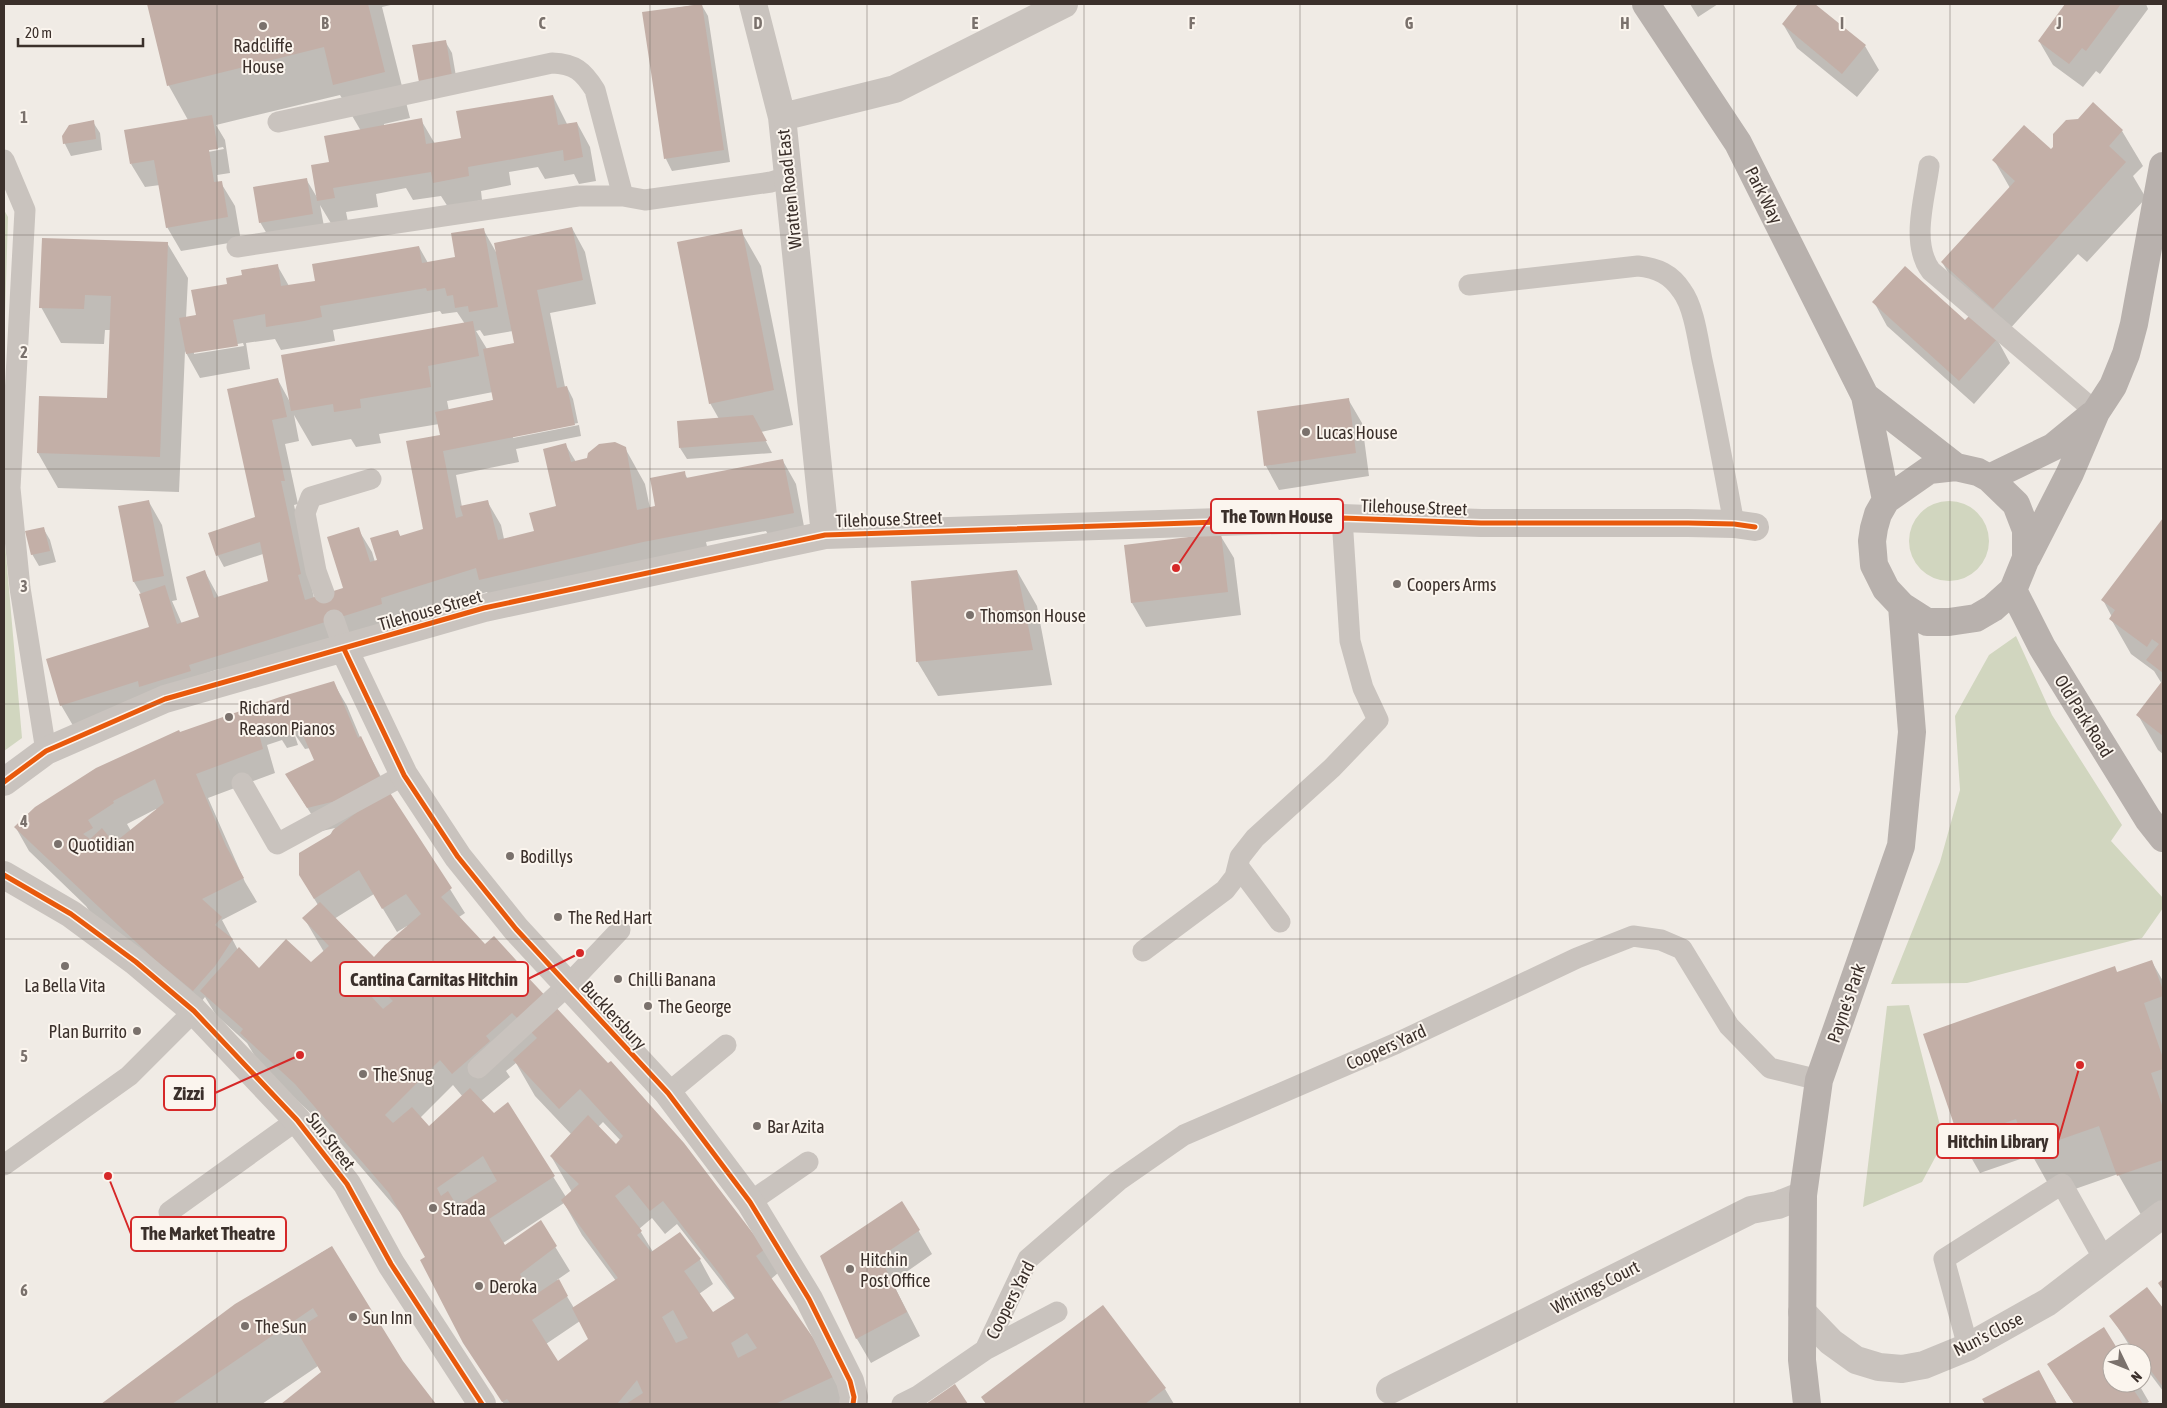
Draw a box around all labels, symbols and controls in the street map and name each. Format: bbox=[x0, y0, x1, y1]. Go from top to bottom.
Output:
text: B bbox=[321, 14, 329, 32]
text: C bbox=[538, 14, 546, 32]
text: D bbox=[754, 14, 763, 32]
text: E bbox=[972, 14, 979, 32]
text: F bbox=[1189, 14, 1196, 32]
text: G bbox=[1405, 14, 1414, 32]
text: H bbox=[1620, 14, 1630, 32]
text: I bbox=[1840, 14, 1844, 32]
text: J bbox=[2055, 14, 2062, 32]
scale bar bbox=[18, 15, 142, 47]
marker: Radcliffe House bbox=[257, 20, 269, 32]
text: 20 m bbox=[25, 24, 52, 41]
place label: Radcliffe House bbox=[233, 35, 293, 77]
text: 1 bbox=[20, 108, 28, 126]
street label: Wratten Road East bbox=[772, 128, 806, 250]
street label: Park Way bbox=[1741, 163, 1787, 227]
text: 2 bbox=[20, 343, 28, 361]
place label: Lucas House bbox=[1316, 422, 1398, 443]
marker: Lucas House bbox=[1300, 426, 1312, 438]
street label: Tilehouse Street bbox=[1360, 495, 1468, 519]
callout: The Town House bbox=[1211, 499, 1343, 533]
text: The Town House bbox=[1221, 505, 1333, 527]
street label: Tilehouse Street bbox=[835, 507, 943, 531]
place label: Coopers Arms bbox=[1407, 574, 1496, 595]
text: 3 bbox=[20, 577, 28, 595]
marker: Coopers Arms bbox=[1391, 578, 1403, 590]
street label: Tilehouse Street bbox=[376, 585, 484, 635]
place label: Thomson House bbox=[980, 605, 1086, 626]
marker: Thomson House bbox=[964, 609, 976, 621]
street label: Old Park Road bbox=[2050, 671, 2118, 761]
place label: Richard Reason Pianos bbox=[239, 697, 335, 739]
marker: Richard Reason Pianos bbox=[223, 711, 235, 723]
text: 4 bbox=[19, 812, 28, 830]
place label: Quotidian bbox=[68, 834, 135, 855]
marker: Quotidian bbox=[52, 838, 64, 850]
place label: Bodillys bbox=[520, 846, 573, 867]
marker: Bodillys bbox=[504, 850, 516, 862]
place label: The Red Hart bbox=[568, 907, 652, 928]
marker: The Red Hart bbox=[552, 911, 564, 923]
marker: La Bella Vita bbox=[59, 960, 71, 972]
street label: Payne's Park bbox=[1823, 961, 1869, 1045]
callout: Cantina Carnitas Hitchin bbox=[340, 962, 528, 996]
text: Cantina Carnitas Hitchin bbox=[350, 968, 518, 990]
place label: Chilli Banana bbox=[628, 969, 716, 990]
marker: Chilli Banana bbox=[612, 973, 624, 985]
place label: La Bella Vita bbox=[24, 975, 106, 996]
street label: Bucklersbury bbox=[577, 976, 651, 1054]
place label: The George bbox=[658, 996, 731, 1017]
marker: The George bbox=[642, 1000, 654, 1012]
street label: Coopers Yard bbox=[1343, 1020, 1429, 1074]
place label: Plan Burrito bbox=[48, 1021, 127, 1042]
marker: Plan Burrito bbox=[131, 1025, 143, 1037]
text: 5 bbox=[20, 1047, 28, 1065]
place label: The Snug bbox=[373, 1064, 433, 1085]
marker: The Snug bbox=[357, 1068, 369, 1080]
callout: Zizzi bbox=[164, 1076, 215, 1110]
text: Zizzi bbox=[174, 1082, 204, 1104]
street label: Sun Street bbox=[302, 1108, 360, 1174]
place label: Bar Azita bbox=[767, 1116, 825, 1137]
marker: Bar Azita bbox=[751, 1120, 763, 1132]
callout: Hitchin Library bbox=[1937, 1124, 2058, 1158]
text: Hitchin Library bbox=[1947, 1130, 2049, 1152]
place label: Strada bbox=[443, 1198, 486, 1219]
marker: Strada bbox=[427, 1202, 439, 1214]
callout: The Market Theatre bbox=[131, 1217, 286, 1251]
text: The Market Theatre bbox=[141, 1222, 276, 1244]
place label: Hitchin Post Office bbox=[860, 1249, 930, 1291]
street label: Whitings Court bbox=[1547, 1256, 1643, 1318]
street label: Coopers Yard bbox=[981, 1257, 1039, 1343]
marker: Hitchin Post Office bbox=[844, 1263, 856, 1275]
place label: Deroka bbox=[489, 1276, 537, 1297]
marker: Deroka bbox=[473, 1280, 485, 1292]
text: 6 bbox=[20, 1281, 28, 1299]
place label: Sun Inn bbox=[363, 1307, 413, 1328]
street label: Nun's Close bbox=[1950, 1308, 2026, 1360]
marker: Sun Inn bbox=[347, 1311, 359, 1323]
place label: The Sun bbox=[255, 1316, 307, 1337]
marker: The Sun bbox=[239, 1320, 251, 1332]
north arrow bbox=[2102, 1343, 2152, 1393]
text: N bbox=[2128, 1368, 2145, 1385]

